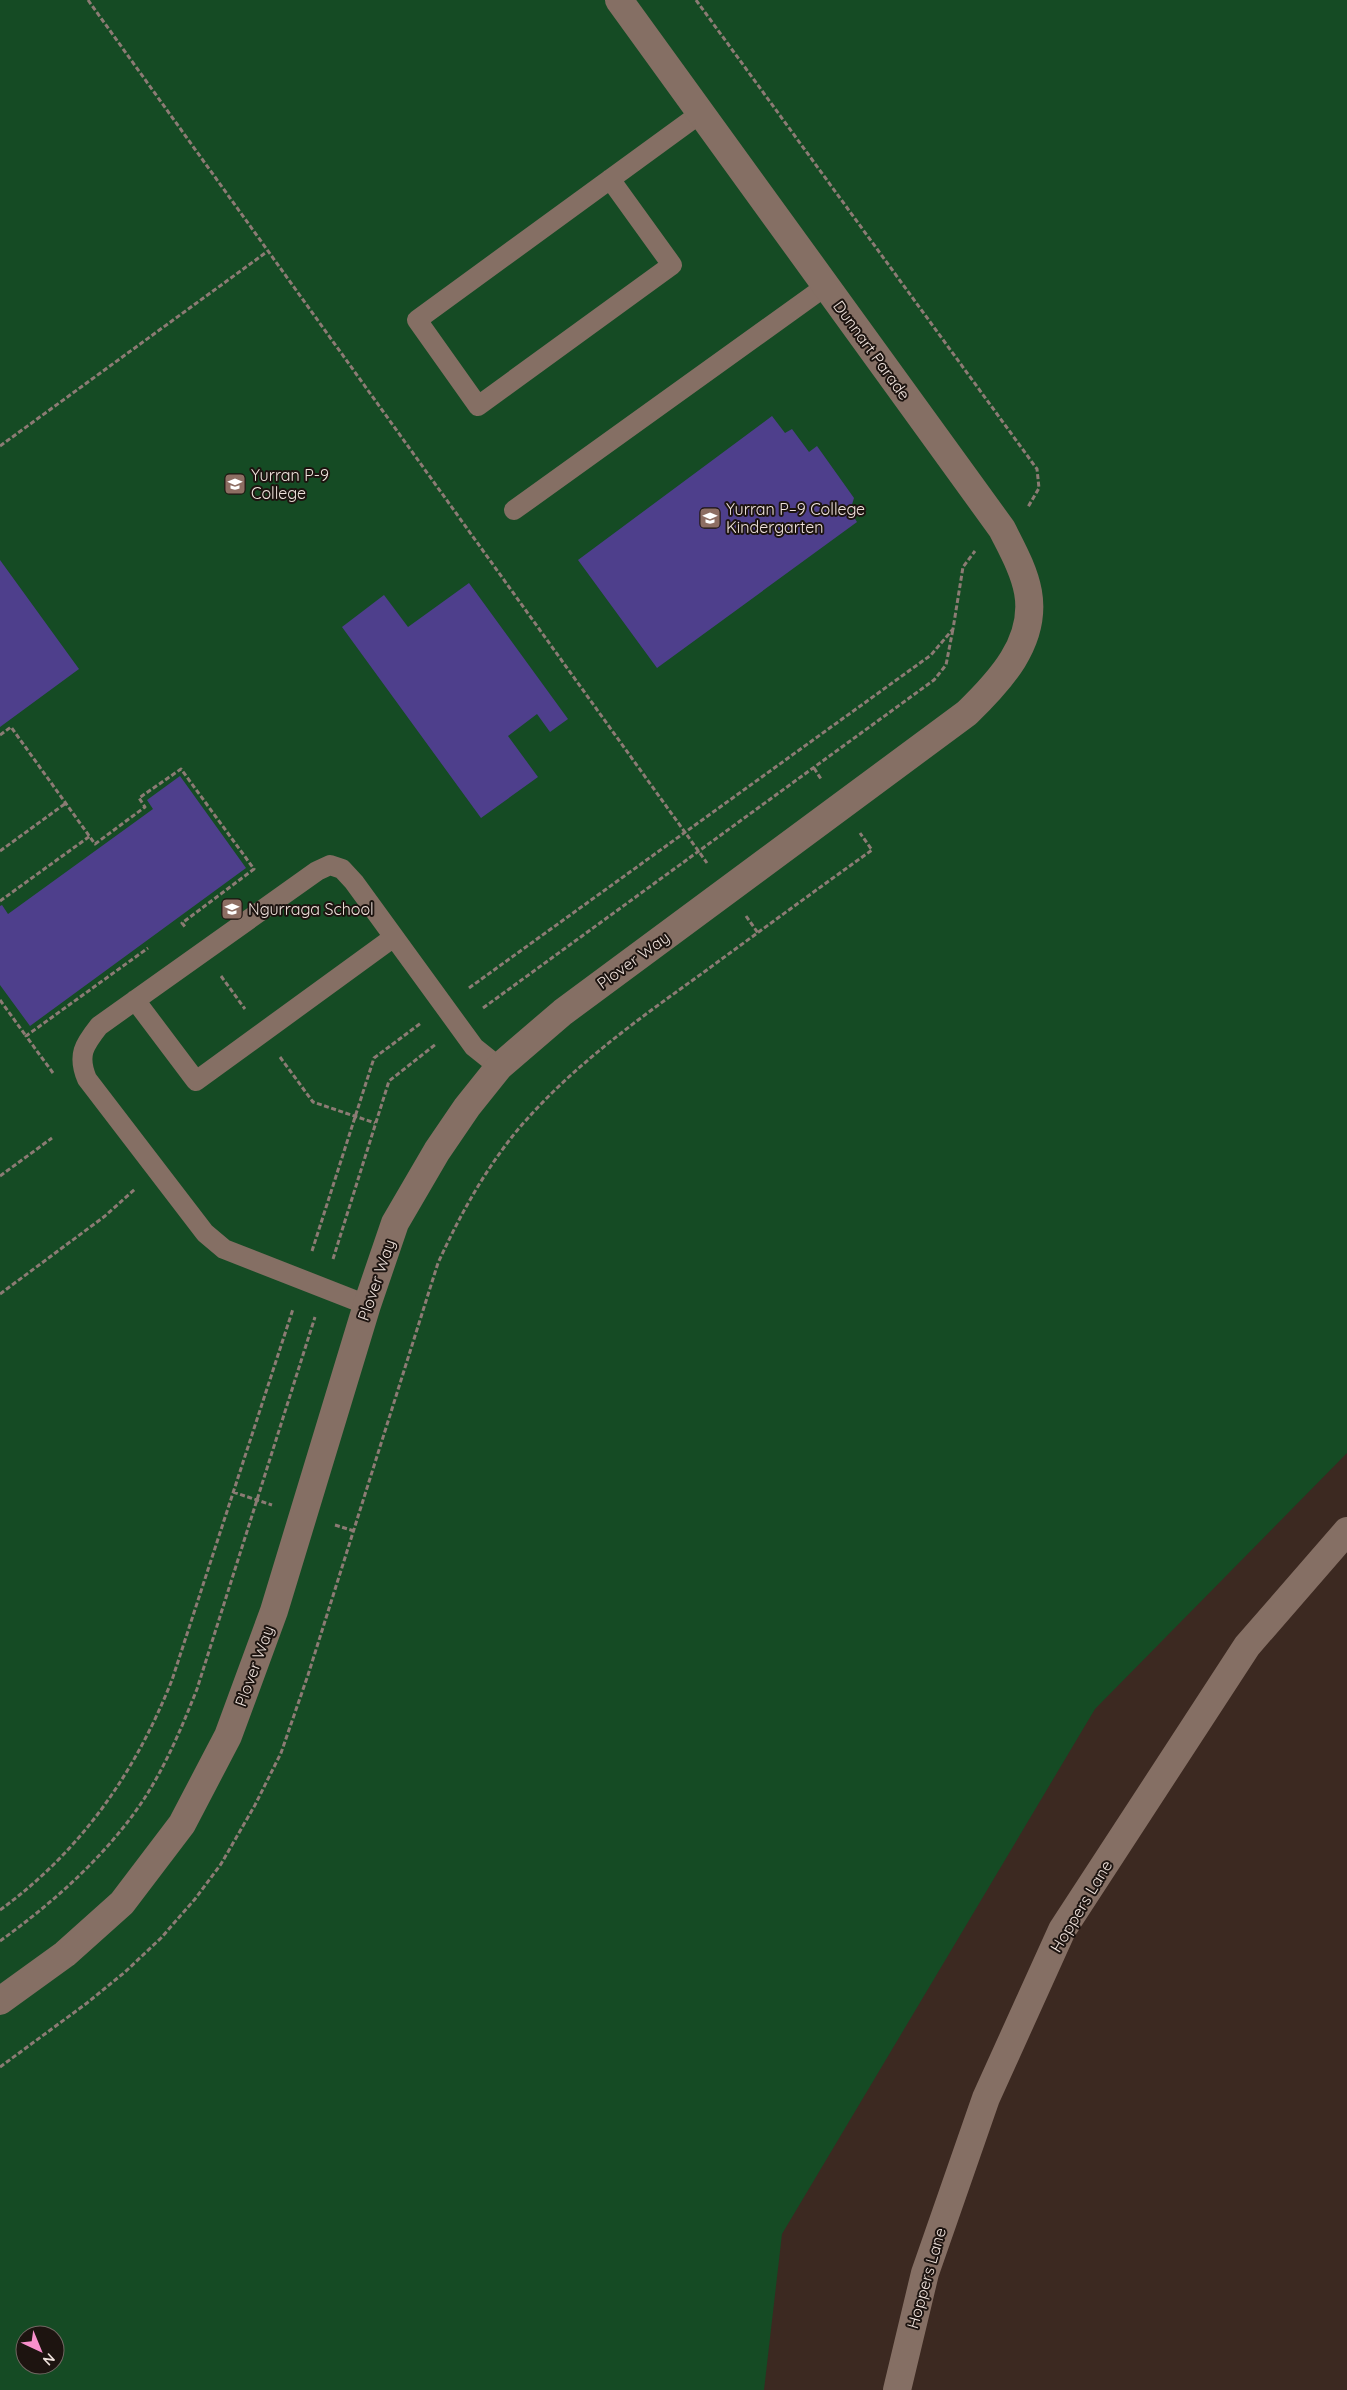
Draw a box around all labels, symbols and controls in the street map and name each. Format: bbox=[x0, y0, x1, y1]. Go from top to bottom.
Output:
street label: Dunnart Parade bbox=[829, 296, 915, 404]
place label: Yurran P-9 College bbox=[251, 465, 329, 503]
school or university icon: Yurran P-9 College bbox=[223, 472, 247, 496]
place label: Yurran P–9 College Kindergarten bbox=[726, 499, 865, 537]
school or university icon: Yurran P–9 College Kindergarten bbox=[698, 506, 722, 530]
school or university icon: Ngurraga School bbox=[220, 897, 244, 921]
place label: Ngurraga School bbox=[248, 899, 374, 919]
street label: Plover Way bbox=[593, 927, 673, 993]
street label: Plover Way bbox=[353, 1237, 399, 1323]
street label: Plover Way bbox=[230, 1623, 278, 1709]
street label: Hoppers Lane bbox=[1046, 1856, 1116, 1956]
street label: Hoppers Lane bbox=[902, 2225, 950, 2331]
north arrow bbox=[15, 2325, 65, 2375]
text: N bbox=[39, 2349, 59, 2369]

